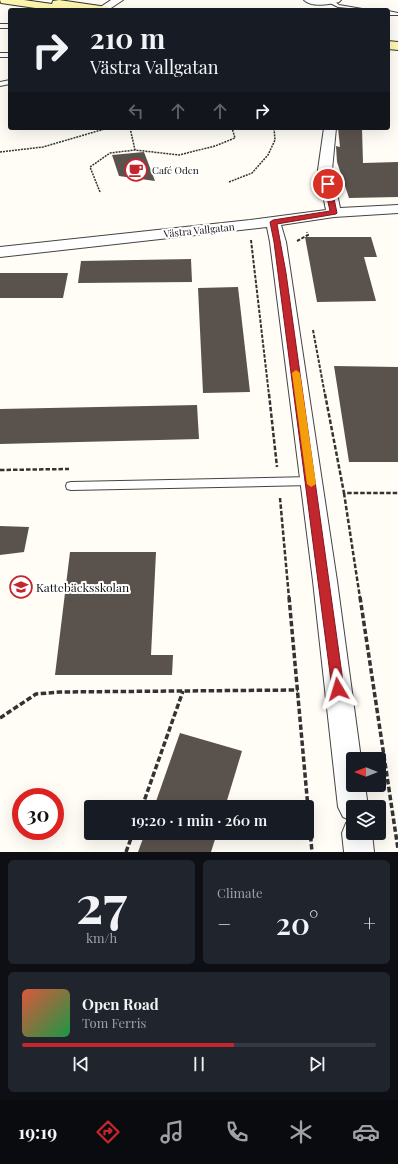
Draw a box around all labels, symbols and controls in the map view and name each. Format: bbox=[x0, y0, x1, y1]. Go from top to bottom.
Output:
text: 210 m bbox=[90, 19, 165, 56]
icon: right bbox=[24, 24, 76, 76]
text: Västra Vallgatan bbox=[90, 55, 218, 79]
icon: left bbox=[125, 100, 147, 122]
icon: ahead bbox=[167, 100, 189, 122]
icon: ahead bbox=[209, 100, 231, 122]
icon: right bbox=[251, 100, 273, 122]
cafe icon: Café Oden bbox=[123, 157, 149, 183]
place label: Café Oden bbox=[152, 163, 199, 177]
pin bbox=[311, 167, 345, 201]
icon: arrive bbox=[317, 173, 339, 195]
street label: Västra Vallgatan bbox=[162, 219, 235, 241]
school or university icon: Kattebäcksskolan bbox=[8, 574, 34, 600]
place label: Kattebäcksskolan bbox=[36, 579, 129, 595]
position arrow bbox=[317, 668, 359, 710]
north arrow bbox=[346, 752, 386, 792]
map controls bbox=[346, 752, 386, 840]
speed limit sign: 30 bbox=[12, 788, 64, 840]
button: layers bbox=[346, 800, 386, 840]
text: 19:20 · 1 min · 260 m bbox=[131, 810, 267, 830]
text: 27 bbox=[76, 868, 127, 937]
text: Climate bbox=[217, 884, 263, 901]
text: 20° bbox=[276, 903, 318, 943]
text: − bbox=[217, 908, 231, 938]
text: + bbox=[363, 908, 376, 938]
text: km/h bbox=[86, 929, 117, 946]
text: Open Road bbox=[82, 994, 159, 1014]
text: Tom Ferris bbox=[82, 1014, 146, 1031]
icon: previous bbox=[70, 1053, 92, 1075]
icon: pause bbox=[188, 1053, 210, 1075]
icon: next bbox=[306, 1053, 328, 1075]
icon: directions bbox=[94, 1118, 122, 1146]
icon: music bbox=[158, 1118, 186, 1146]
icon: phone bbox=[223, 1118, 251, 1146]
icon: climate bbox=[287, 1118, 315, 1146]
icon: car bbox=[352, 1118, 380, 1146]
text: 19:19 bbox=[18, 1120, 57, 1144]

